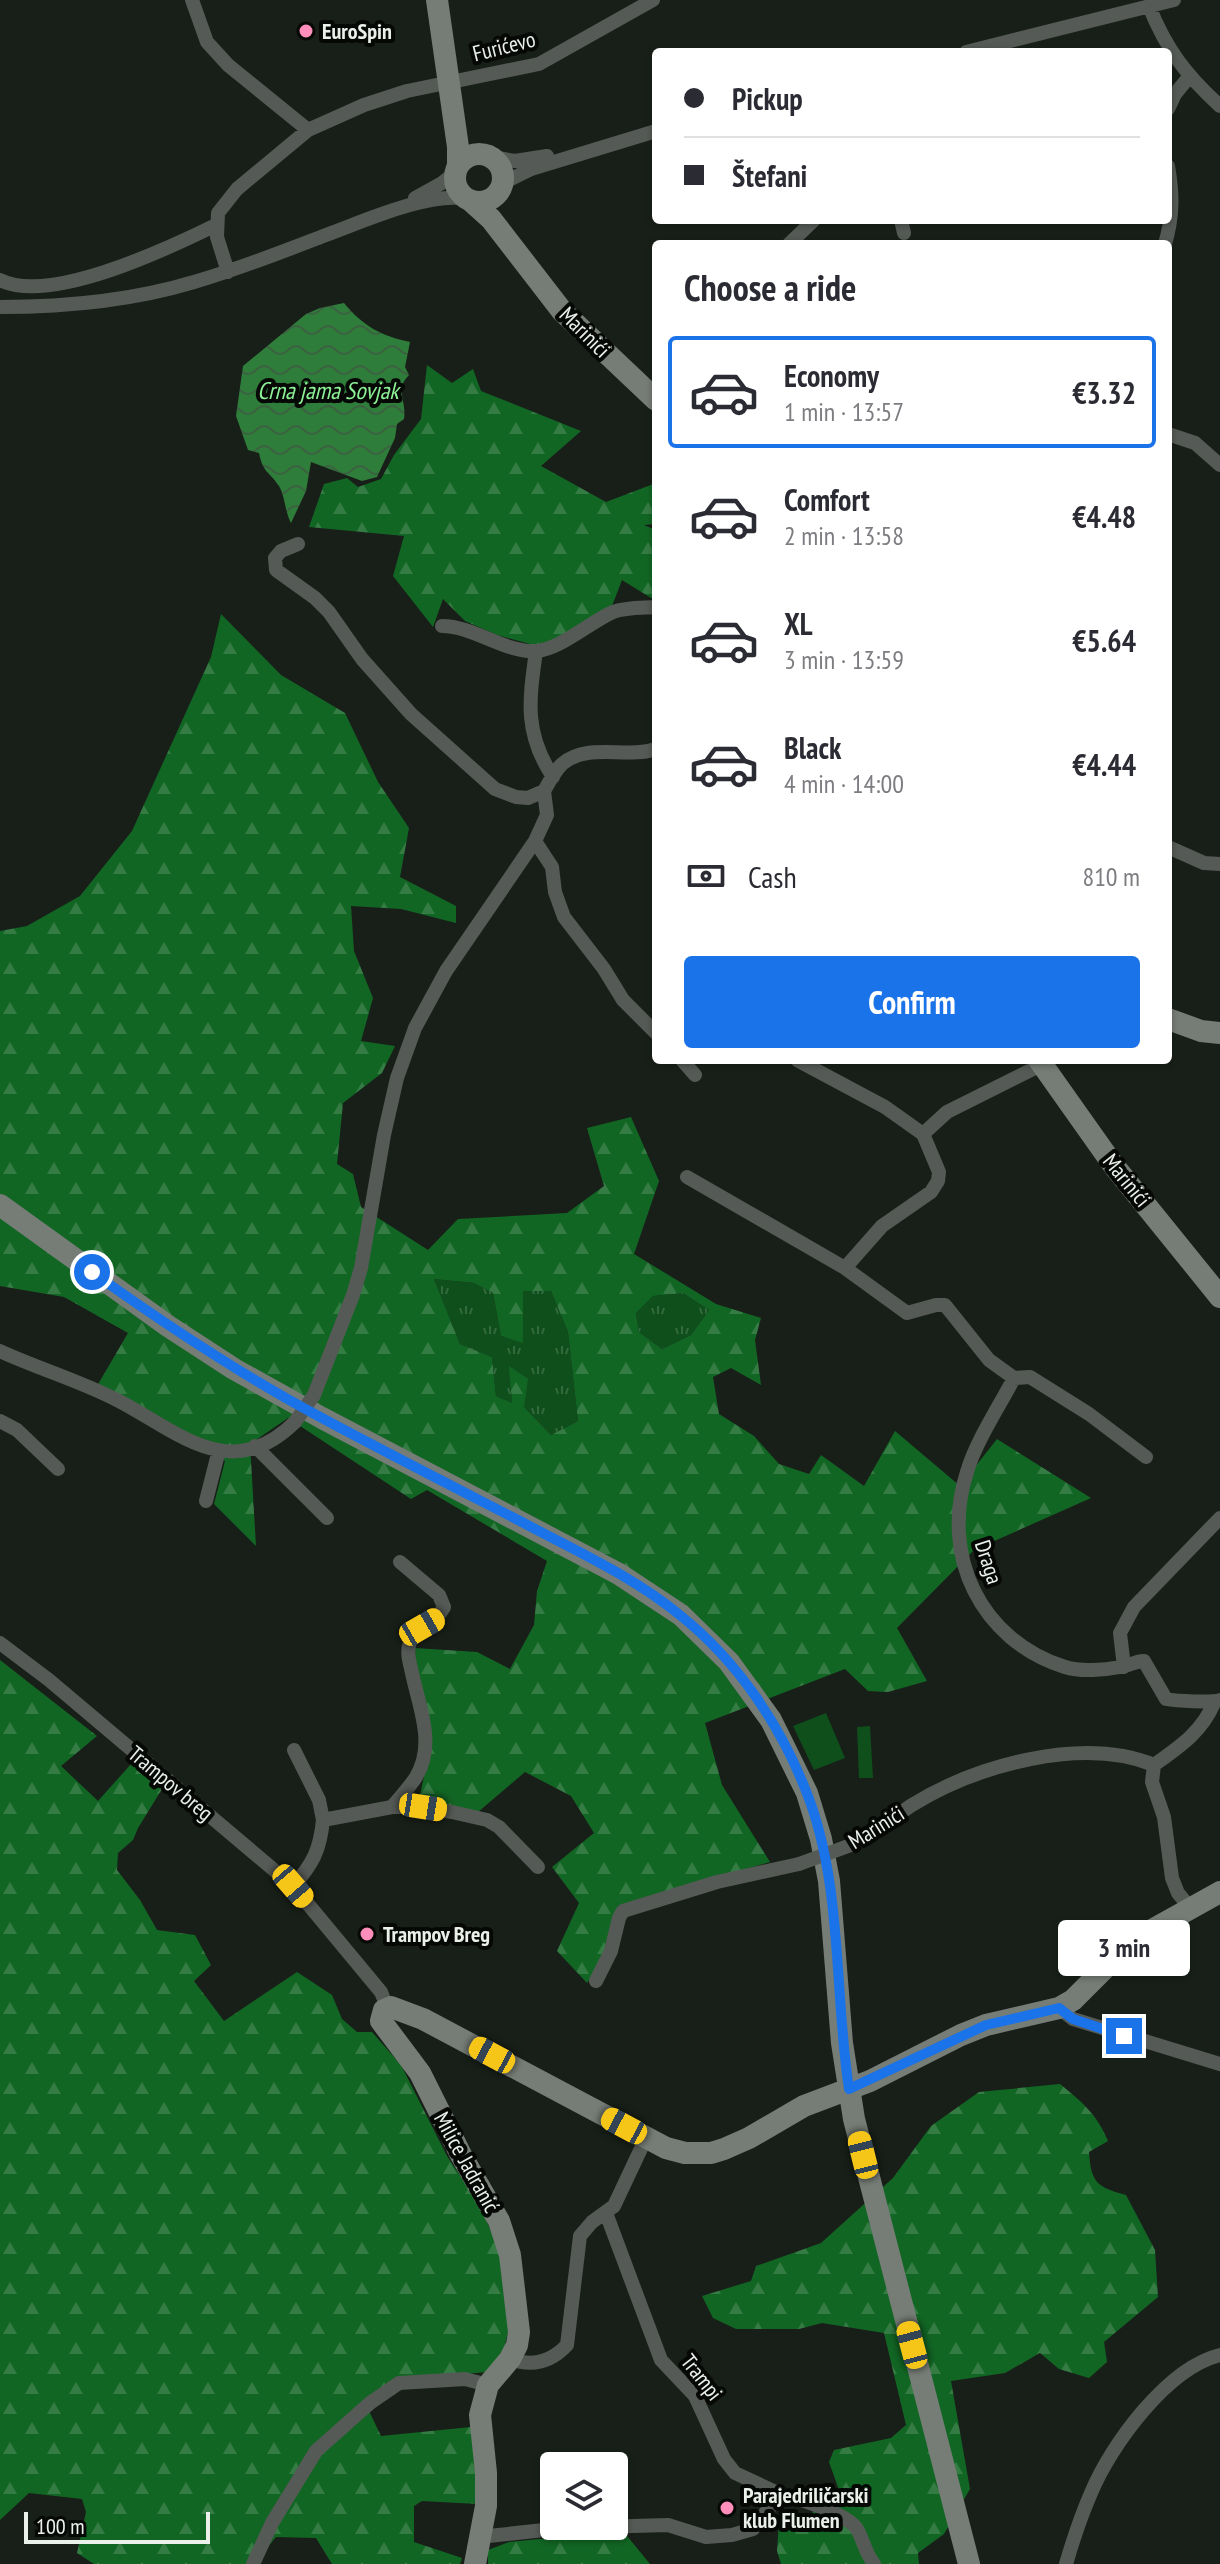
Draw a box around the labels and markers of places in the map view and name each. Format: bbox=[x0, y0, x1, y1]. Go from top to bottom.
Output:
place label: EuroSpin bbox=[322, 17, 392, 45]
marker: EuroSpin bbox=[297, 22, 315, 40]
place label: Trampov Breg bbox=[383, 1920, 490, 1948]
marker: Trampov Breg bbox=[358, 1925, 376, 1943]
place label: Parajedriličarski klub Flumen bbox=[743, 2481, 868, 2534]
marker: Parajedriličarski klub Flumen bbox=[718, 2499, 736, 2517]

